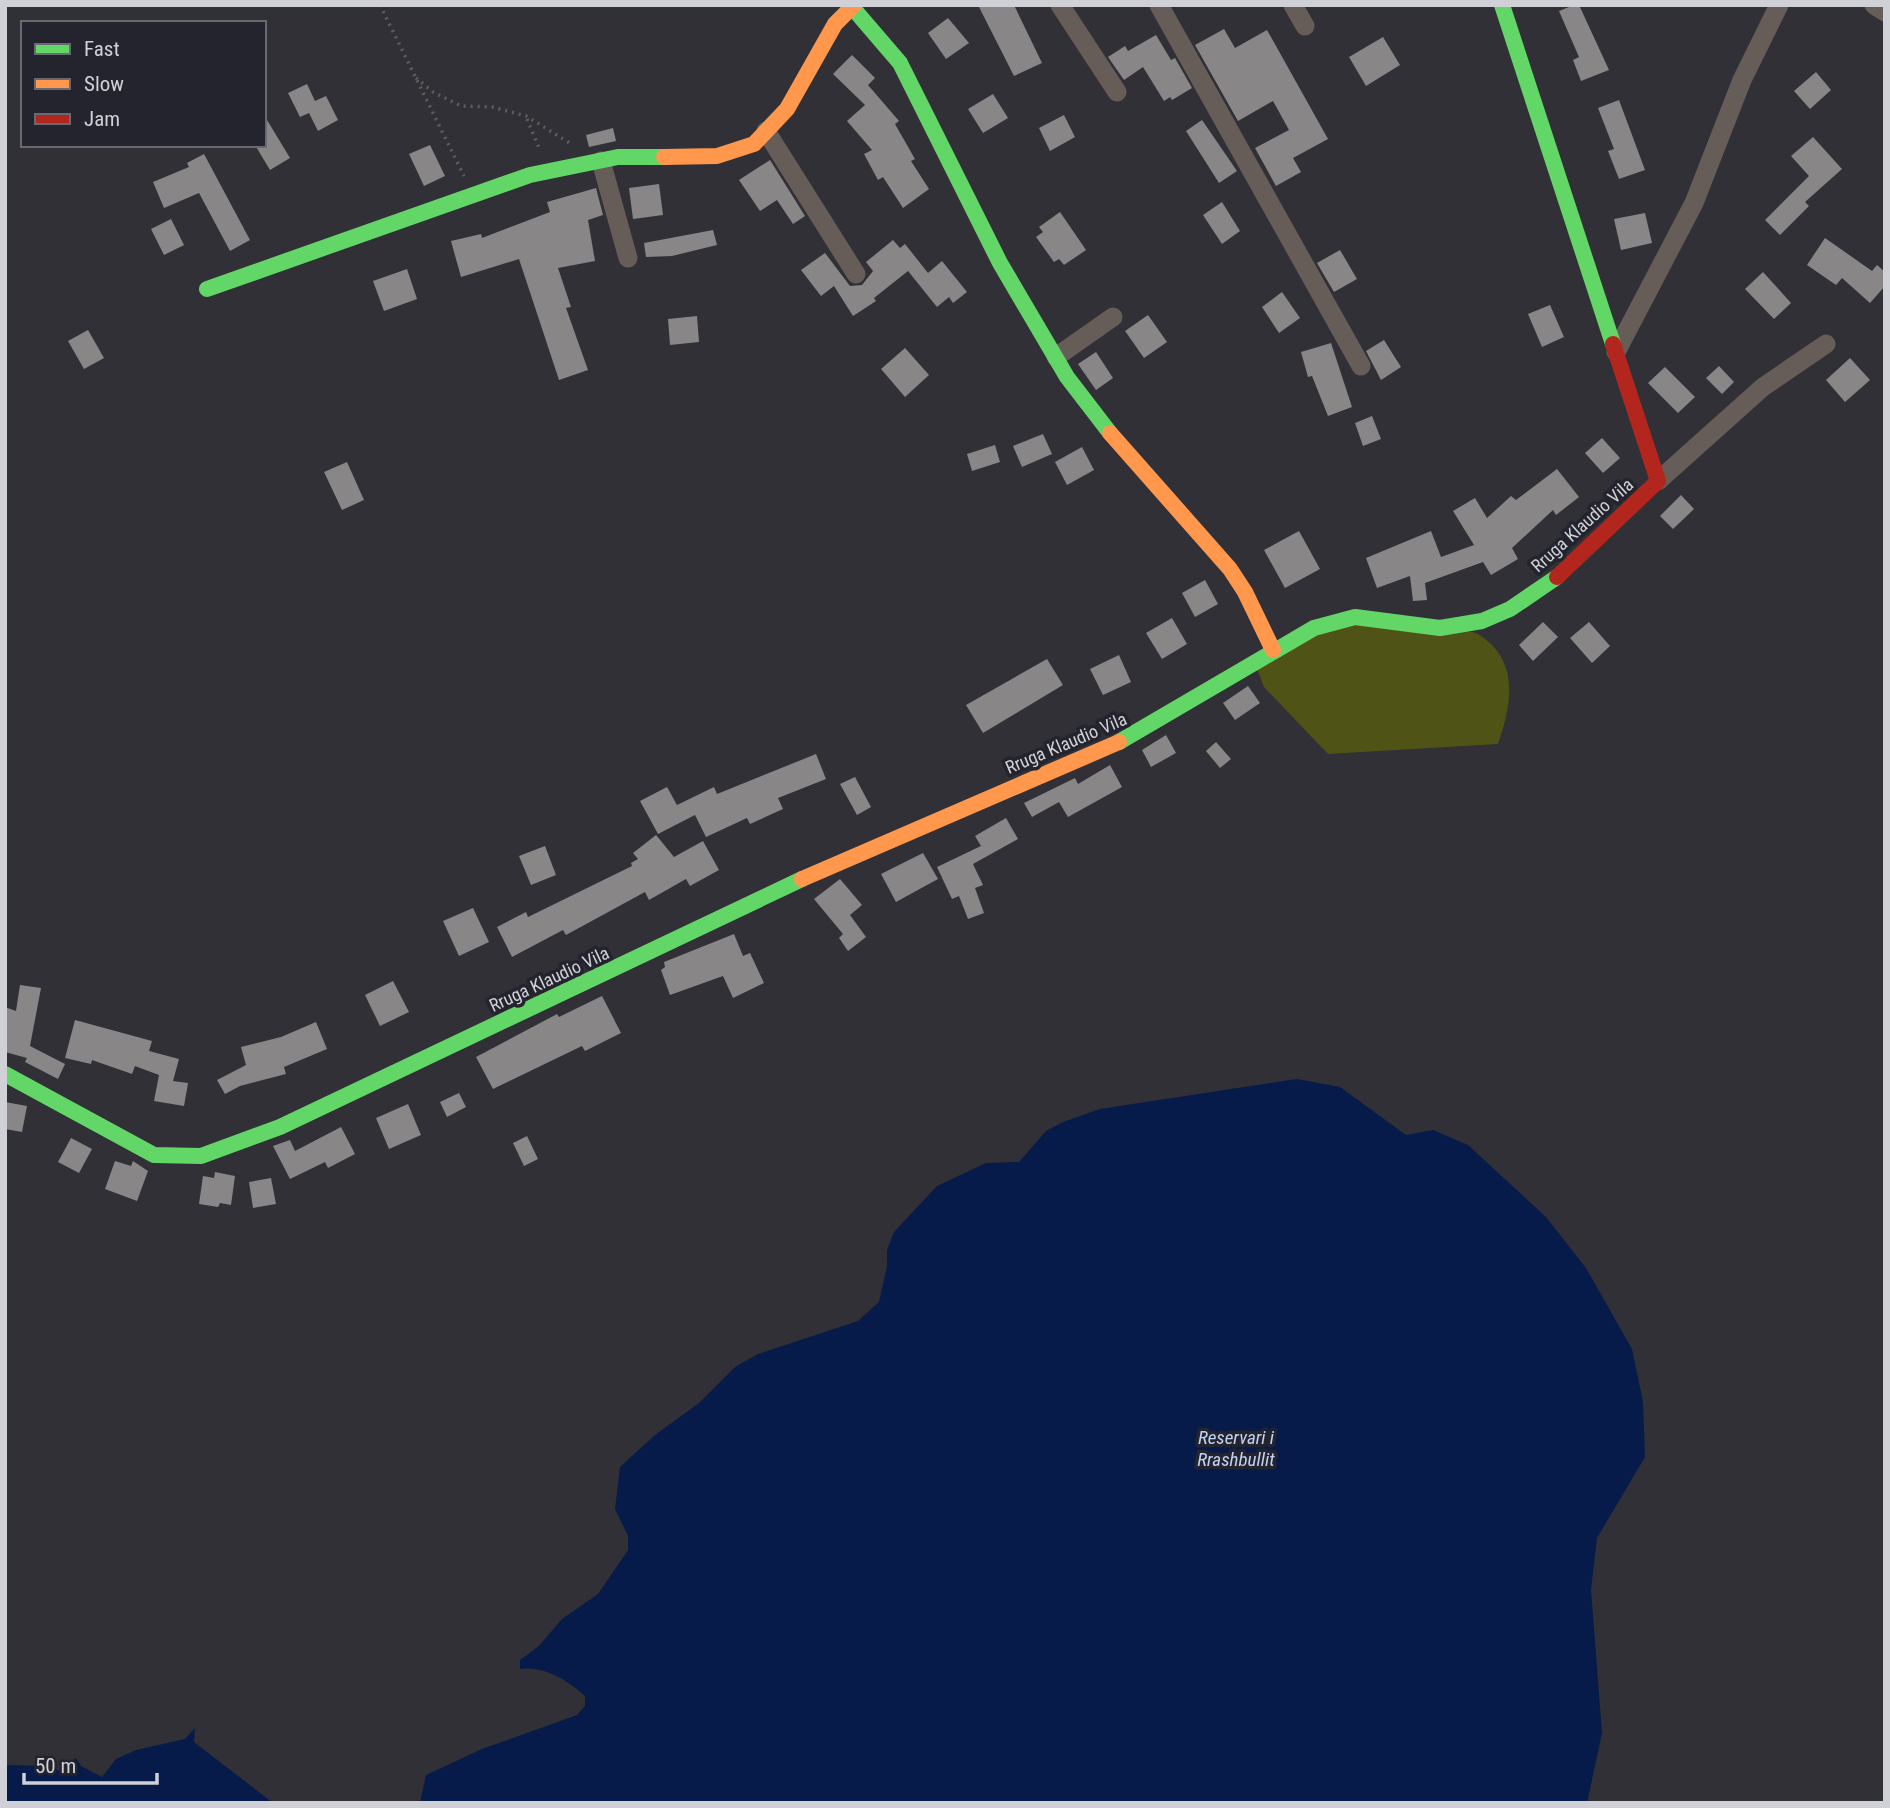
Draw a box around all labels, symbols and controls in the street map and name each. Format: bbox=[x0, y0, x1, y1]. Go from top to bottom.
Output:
legend bbox=[21, 21, 266, 147]
text: Fast bbox=[84, 37, 120, 61]
text: Slow bbox=[84, 72, 124, 96]
text: Jam bbox=[84, 107, 120, 131]
street label: Rruga Klaudio Vila bbox=[1527, 474, 1637, 576]
street label: Rruga Klaudio Vila bbox=[1002, 708, 1130, 778]
street label: Rruga Klaudio Vila bbox=[486, 942, 612, 1016]
water label: Reservari i Rrashbullit bbox=[1197, 1426, 1275, 1471]
scale bar bbox=[24, 1742, 158, 1786]
text: 50 m bbox=[35, 1754, 76, 1778]

